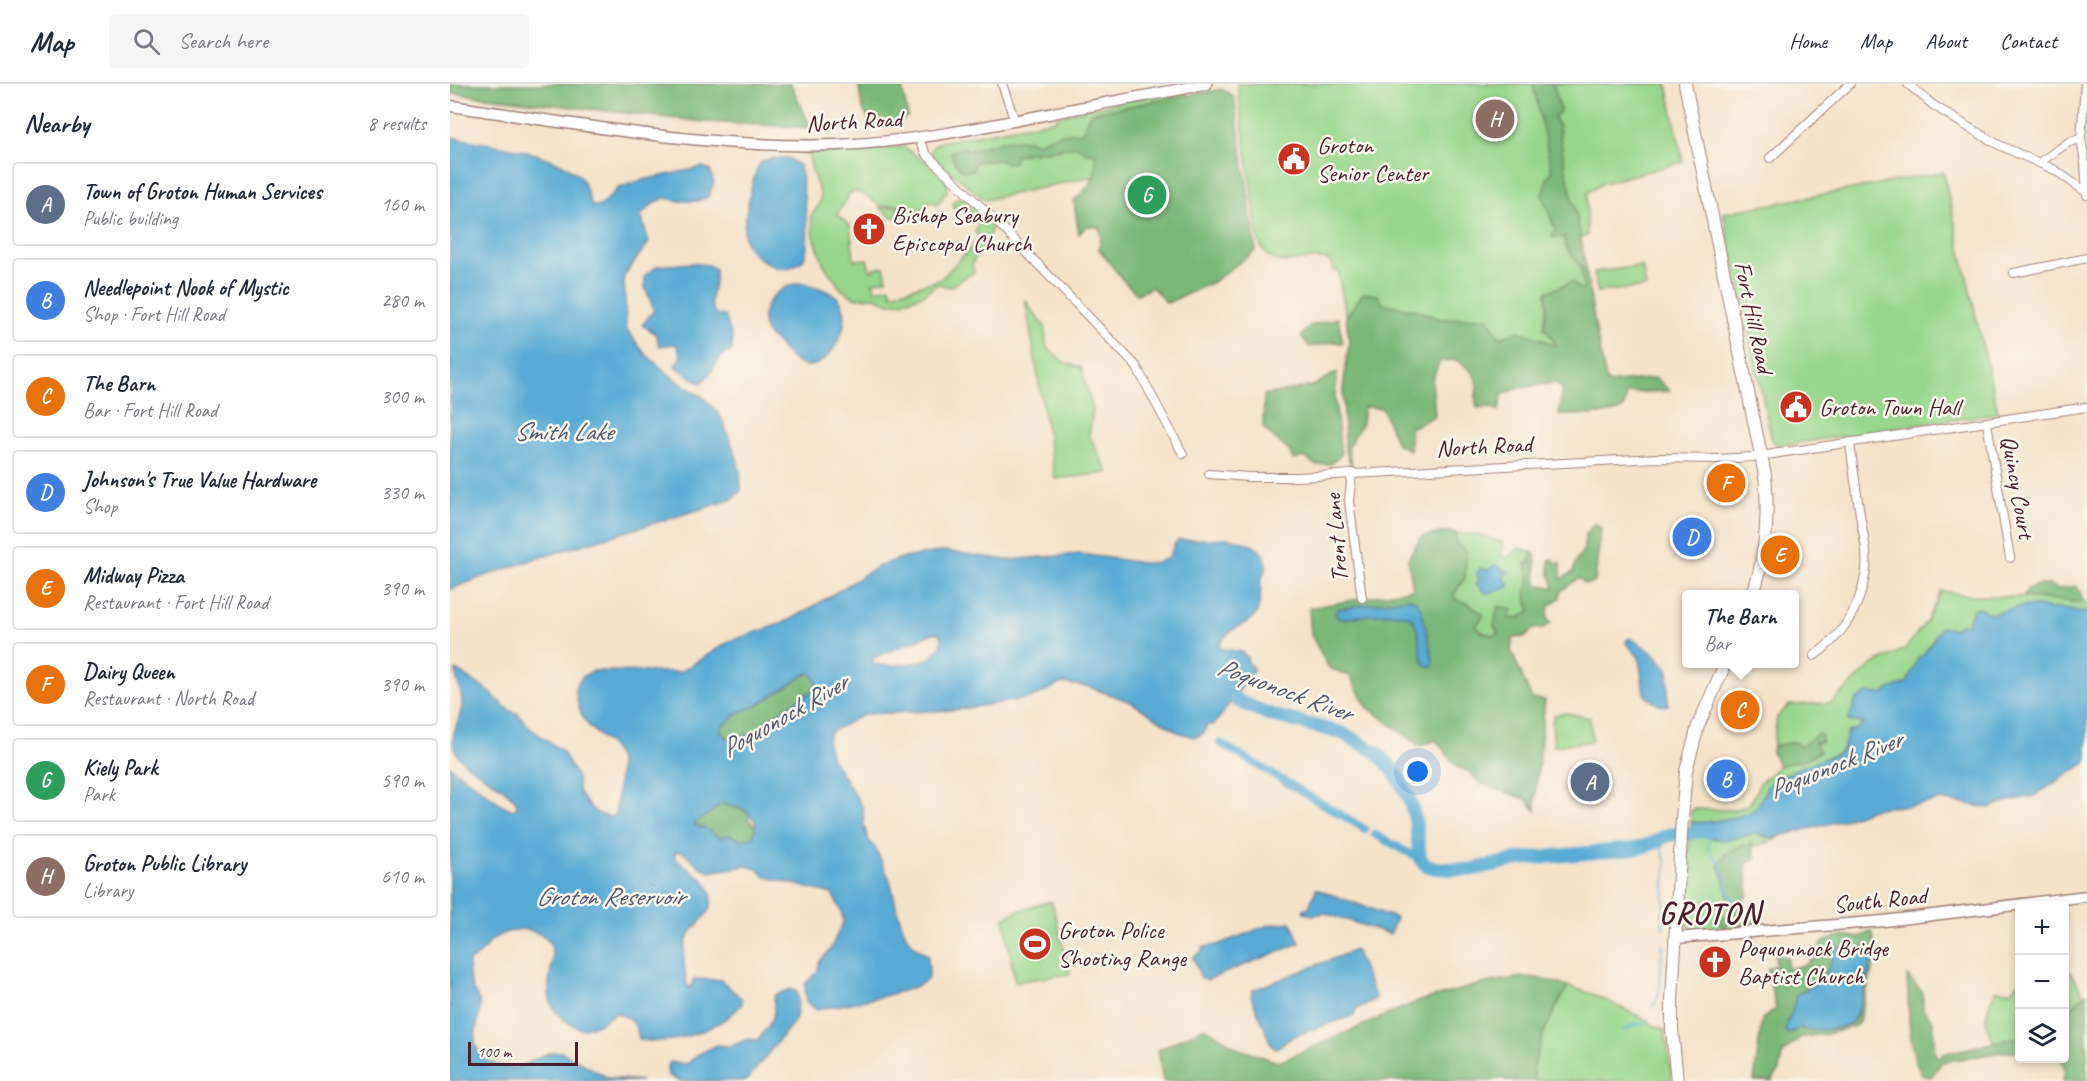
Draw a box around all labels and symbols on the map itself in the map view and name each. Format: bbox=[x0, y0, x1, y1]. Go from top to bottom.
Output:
pin: H bbox=[1476, 96, 1514, 141]
street label: North Road bbox=[805, 103, 906, 138]
place label: Groton Senior Center bbox=[1317, 130, 1431, 188]
public building icon: Groton Senior Center bbox=[1276, 141, 1312, 177]
pin: G bbox=[1128, 172, 1166, 218]
place label: Bishop Seabury Episcopal Church bbox=[892, 200, 1033, 258]
church icon: Bishop Seabury Episcopal Church bbox=[851, 211, 887, 247]
street label: Fort Hill Road bbox=[1728, 258, 1781, 379]
public building icon: Groton Town Hall bbox=[1778, 389, 1814, 425]
place label: Groton Town Hall bbox=[1819, 392, 1963, 422]
water label: Smith Lake bbox=[514, 415, 616, 448]
street label: North Road bbox=[1435, 428, 1536, 463]
street label: Quincy Court bbox=[1994, 433, 2042, 543]
pin: F bbox=[1706, 460, 1746, 506]
street label: Trent Lane bbox=[1317, 490, 1355, 583]
pin: D bbox=[1672, 514, 1712, 560]
pin: E bbox=[1760, 532, 1800, 578]
water label: Poquonock River bbox=[1213, 650, 1361, 731]
water label: Poquonock River bbox=[715, 664, 857, 765]
pin: C bbox=[1720, 688, 1760, 732]
water label: Poquonock River bbox=[1764, 721, 1911, 806]
pin: B bbox=[1706, 756, 1746, 802]
your location bbox=[1403, 757, 1432, 786]
pin: A bbox=[1570, 760, 1610, 804]
water label: Groton Reservoir bbox=[536, 880, 689, 913]
street label: South Road bbox=[1832, 880, 1932, 920]
district label: GROTON bbox=[1659, 894, 1765, 932]
place label: Groton Police Shooting Range bbox=[1058, 915, 1188, 973]
sports icon: Groton Police Shooting Range bbox=[1017, 926, 1053, 962]
place label: Poquonnock Bridge Baptist Church bbox=[1738, 933, 1890, 991]
church icon: Poquonnock Bridge Baptist Church bbox=[1697, 944, 1733, 980]
scale bar bbox=[468, 1039, 578, 1066]

